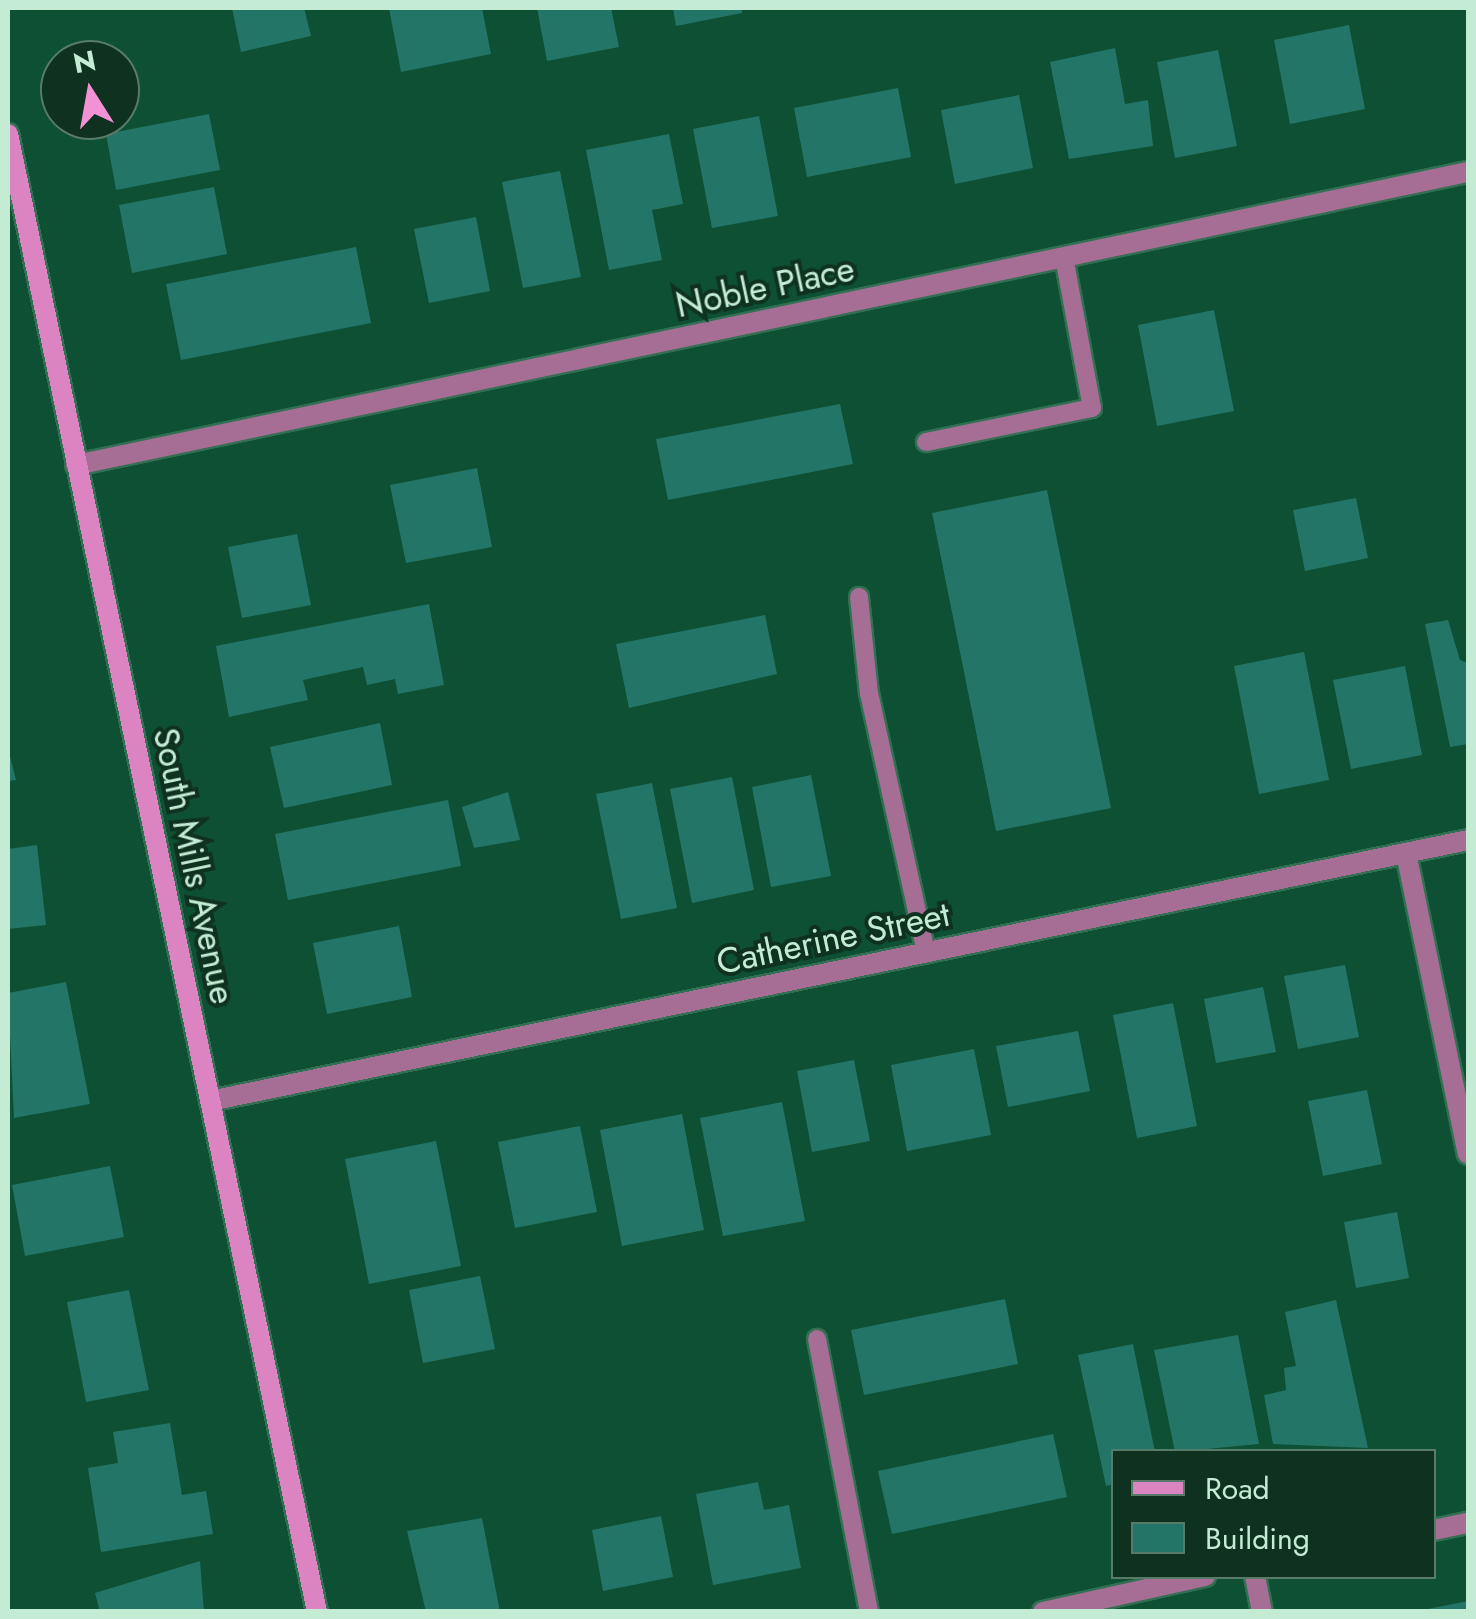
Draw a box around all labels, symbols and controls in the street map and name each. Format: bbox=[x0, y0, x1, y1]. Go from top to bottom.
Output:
north arrow bbox=[40, 40, 140, 140]
text: N bbox=[70, 40, 99, 84]
street label: Noble Place bbox=[672, 248, 858, 326]
street label: South Mills Avenue bbox=[144, 724, 244, 1008]
street label: Catherine Street bbox=[713, 893, 953, 983]
legend bbox=[1111, 1449, 1436, 1579]
text: Road bbox=[1205, 1467, 1270, 1510]
text: Building bbox=[1205, 1517, 1310, 1560]

